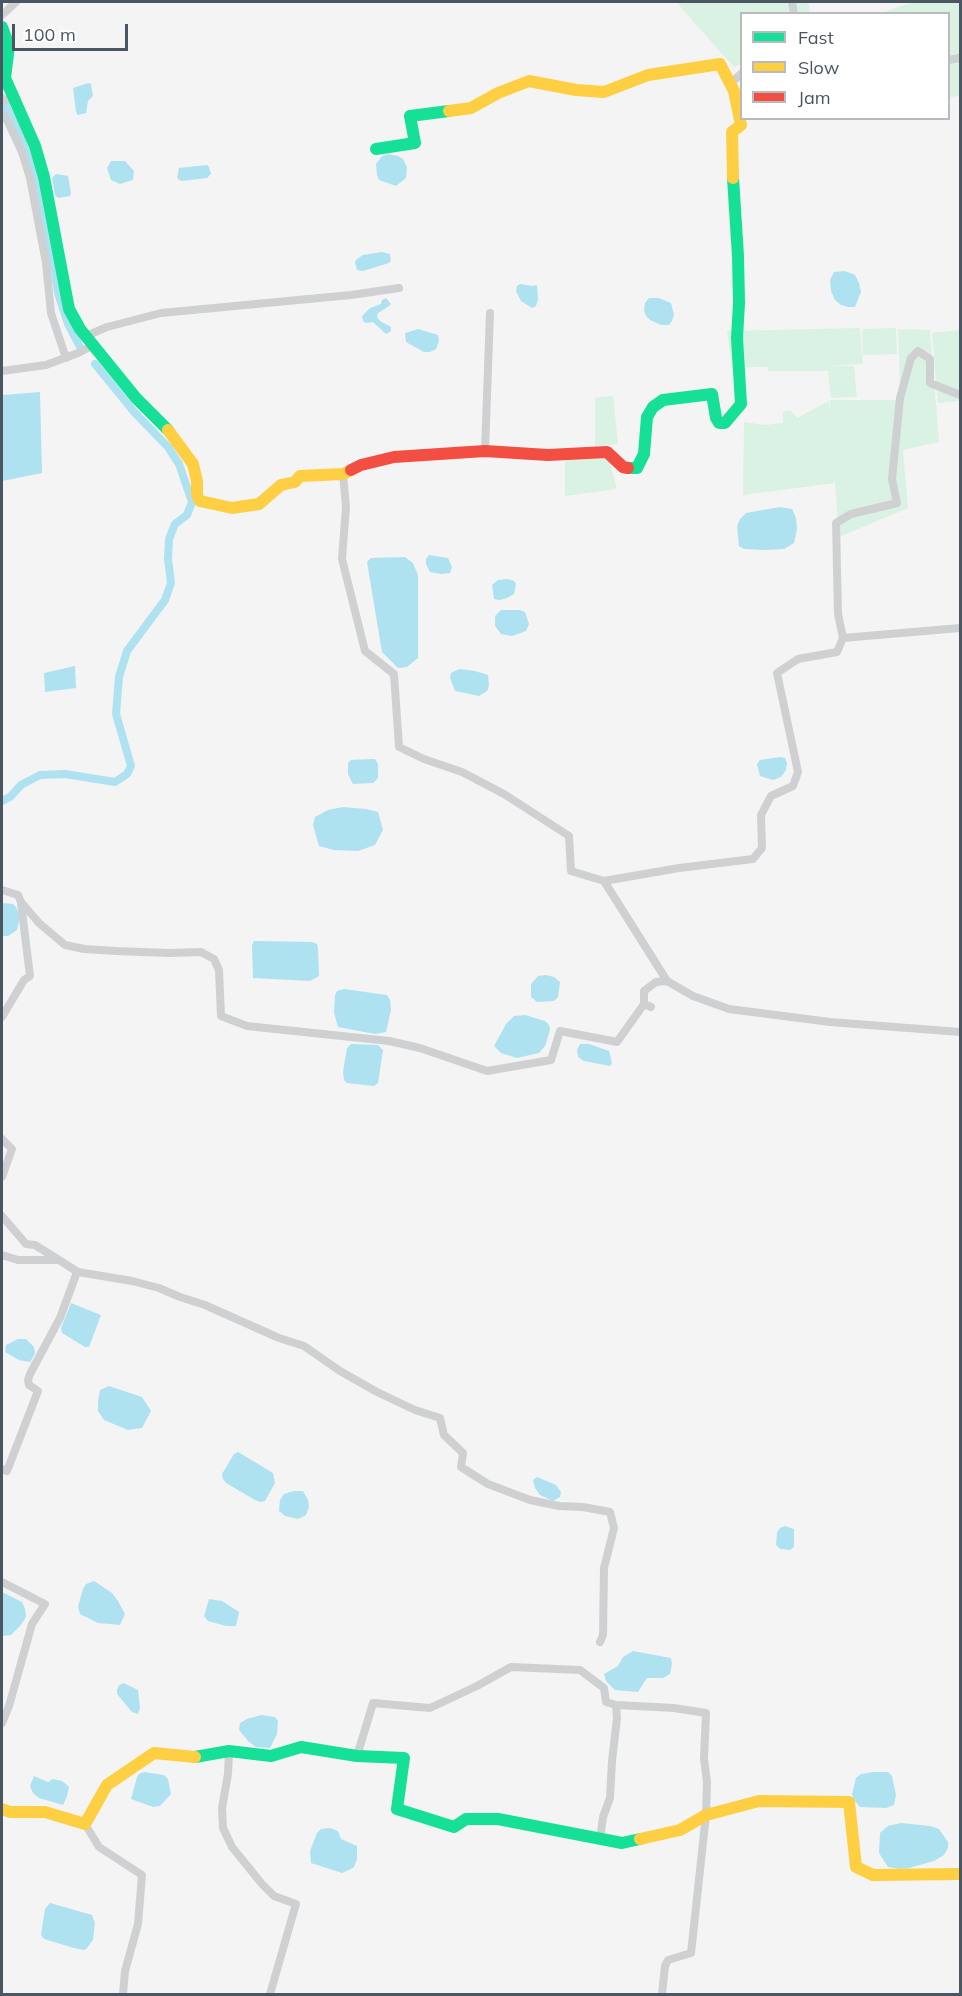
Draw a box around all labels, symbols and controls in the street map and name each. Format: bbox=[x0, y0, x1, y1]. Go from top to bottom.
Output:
scale bar bbox=[15, 12, 130, 50]
legend bbox=[740, 12, 950, 120]
text: 100 m bbox=[23, 23, 76, 46]
text: Fast bbox=[798, 26, 834, 49]
text: Slow bbox=[798, 56, 839, 79]
text: Jam bbox=[798, 86, 831, 109]

